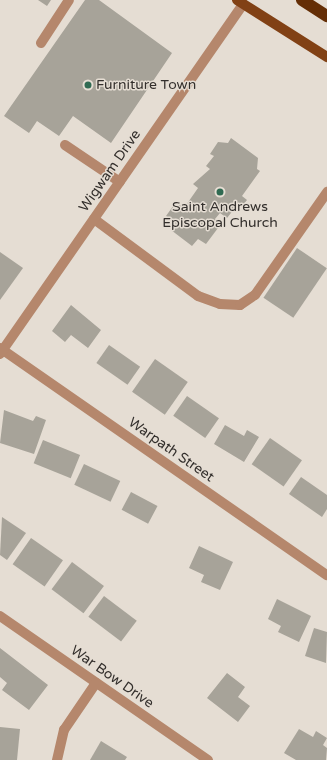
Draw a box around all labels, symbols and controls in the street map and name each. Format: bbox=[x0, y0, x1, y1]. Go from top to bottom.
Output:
place label: Furniture Town bbox=[96, 77, 196, 93]
marker: Furniture Town bbox=[83, 80, 93, 90]
street label: Wigwam Drive bbox=[76, 127, 144, 215]
marker: Saint Andrews Episcopal Church bbox=[215, 187, 225, 197]
place label: Saint Andrews Episcopal Church bbox=[162, 199, 278, 232]
street label: Warpath Street bbox=[125, 414, 217, 486]
street label: War Bow Drive bbox=[67, 642, 157, 712]

